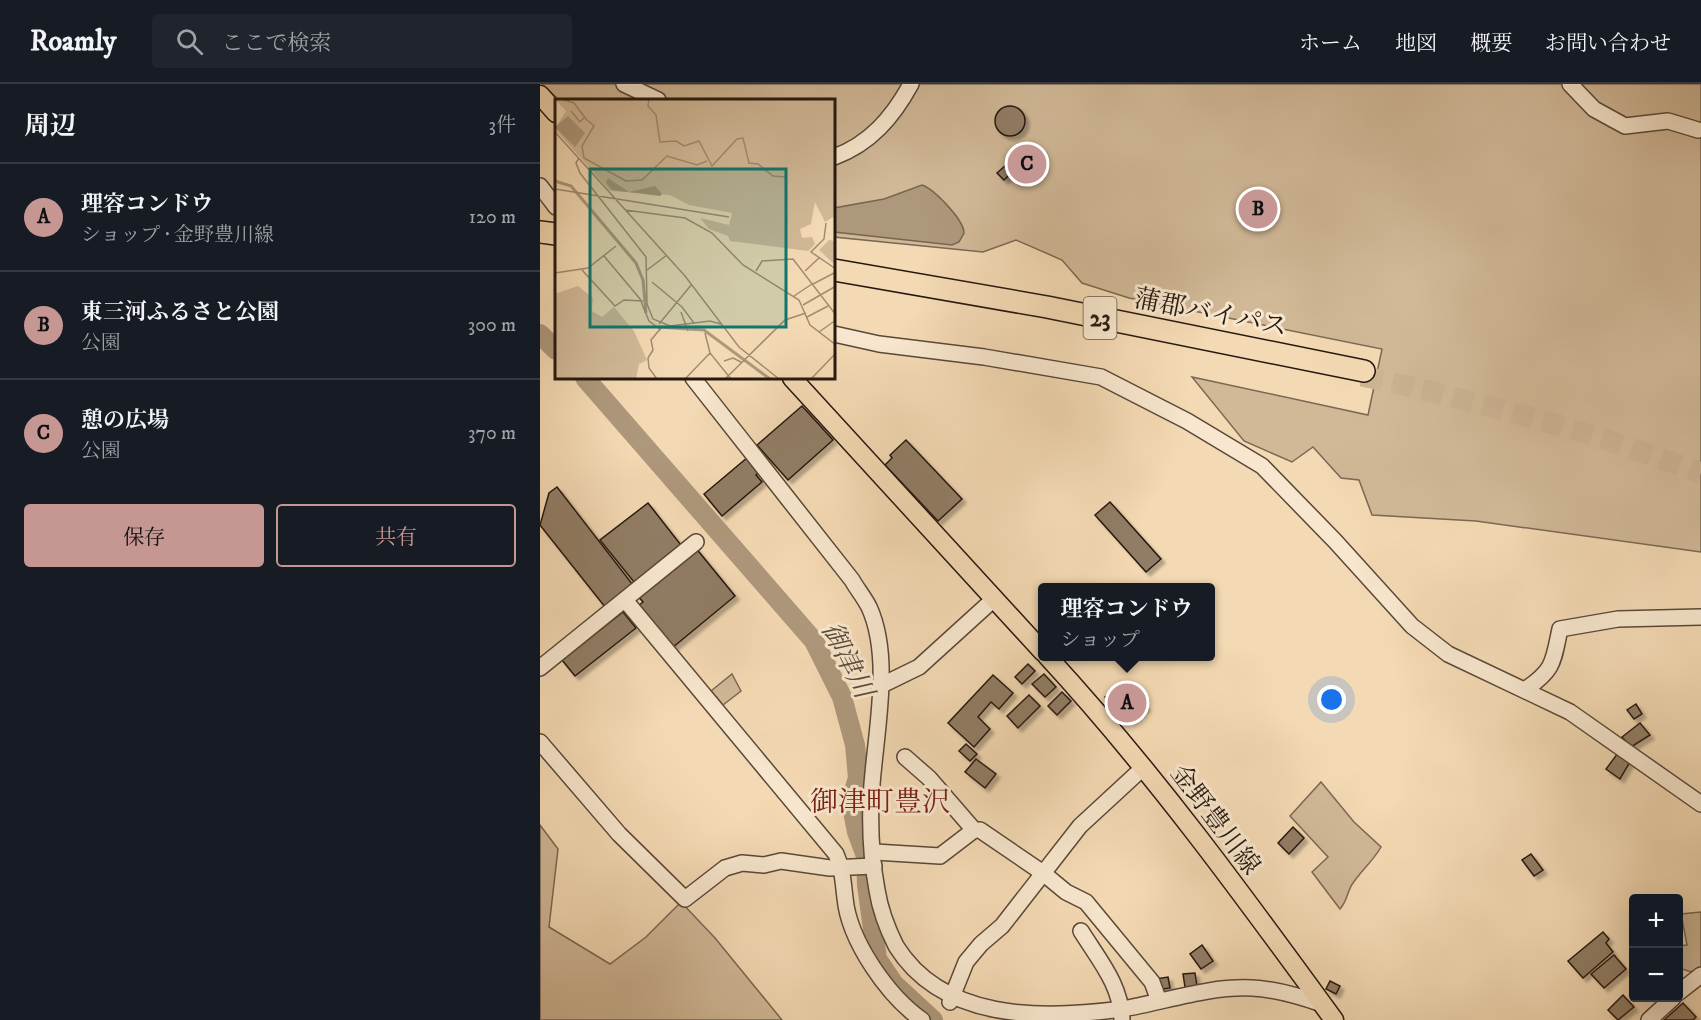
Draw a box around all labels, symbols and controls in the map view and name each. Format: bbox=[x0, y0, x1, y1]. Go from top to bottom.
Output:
search box bbox=[152, 14, 572, 68]
text: Roamly bbox=[30, 24, 116, 59]
icon: search bbox=[173, 25, 206, 58]
text: ここで検索 bbox=[221, 30, 331, 57]
text: ホーム bbox=[1299, 31, 1362, 57]
text: 地図 bbox=[1395, 31, 1437, 57]
text: 概要 bbox=[1470, 31, 1512, 57]
text: お問い合わせ bbox=[1545, 31, 1671, 57]
inset map bbox=[555, 99, 836, 380]
text: 周辺 bbox=[24, 110, 76, 143]
text: 3件 bbox=[489, 113, 516, 138]
pin: C bbox=[1008, 142, 1046, 187]
pin: B bbox=[1238, 186, 1278, 232]
text: 理容コンドウ bbox=[81, 191, 213, 218]
text: A bbox=[37, 205, 50, 230]
text: 120 m bbox=[469, 205, 516, 230]
text: ショップ · 金野豊川線 bbox=[81, 223, 274, 248]
street label: 蒲郡バイパス bbox=[1131, 282, 1290, 345]
road number: 23 bbox=[1084, 297, 1116, 339]
text: 東三河ふるさと公園 bbox=[81, 299, 279, 326]
text: B bbox=[37, 313, 50, 338]
text: 300 m bbox=[468, 313, 516, 338]
text: 公園 bbox=[81, 331, 121, 356]
text: 憩の広場 bbox=[81, 407, 169, 434]
text: C bbox=[37, 421, 50, 446]
text: 370 m bbox=[468, 421, 516, 446]
text: 公園 bbox=[81, 439, 121, 464]
button: 保存 bbox=[24, 504, 264, 567]
button: 共有 bbox=[276, 504, 516, 567]
popup bbox=[1038, 583, 1215, 661]
text: 理容コンドウ bbox=[1060, 596, 1193, 623]
water label: 御津川 bbox=[814, 617, 882, 707]
text: ショップ bbox=[1060, 628, 1140, 653]
pin: A bbox=[1108, 680, 1146, 726]
your location bbox=[1317, 685, 1346, 714]
street label: 金野豊川線 bbox=[1163, 758, 1267, 882]
district label: 御津町豊沢 bbox=[810, 785, 950, 820]
map controls bbox=[1629, 894, 1683, 1002]
button: + bbox=[1629, 894, 1683, 948]
button: − bbox=[1629, 948, 1683, 1002]

